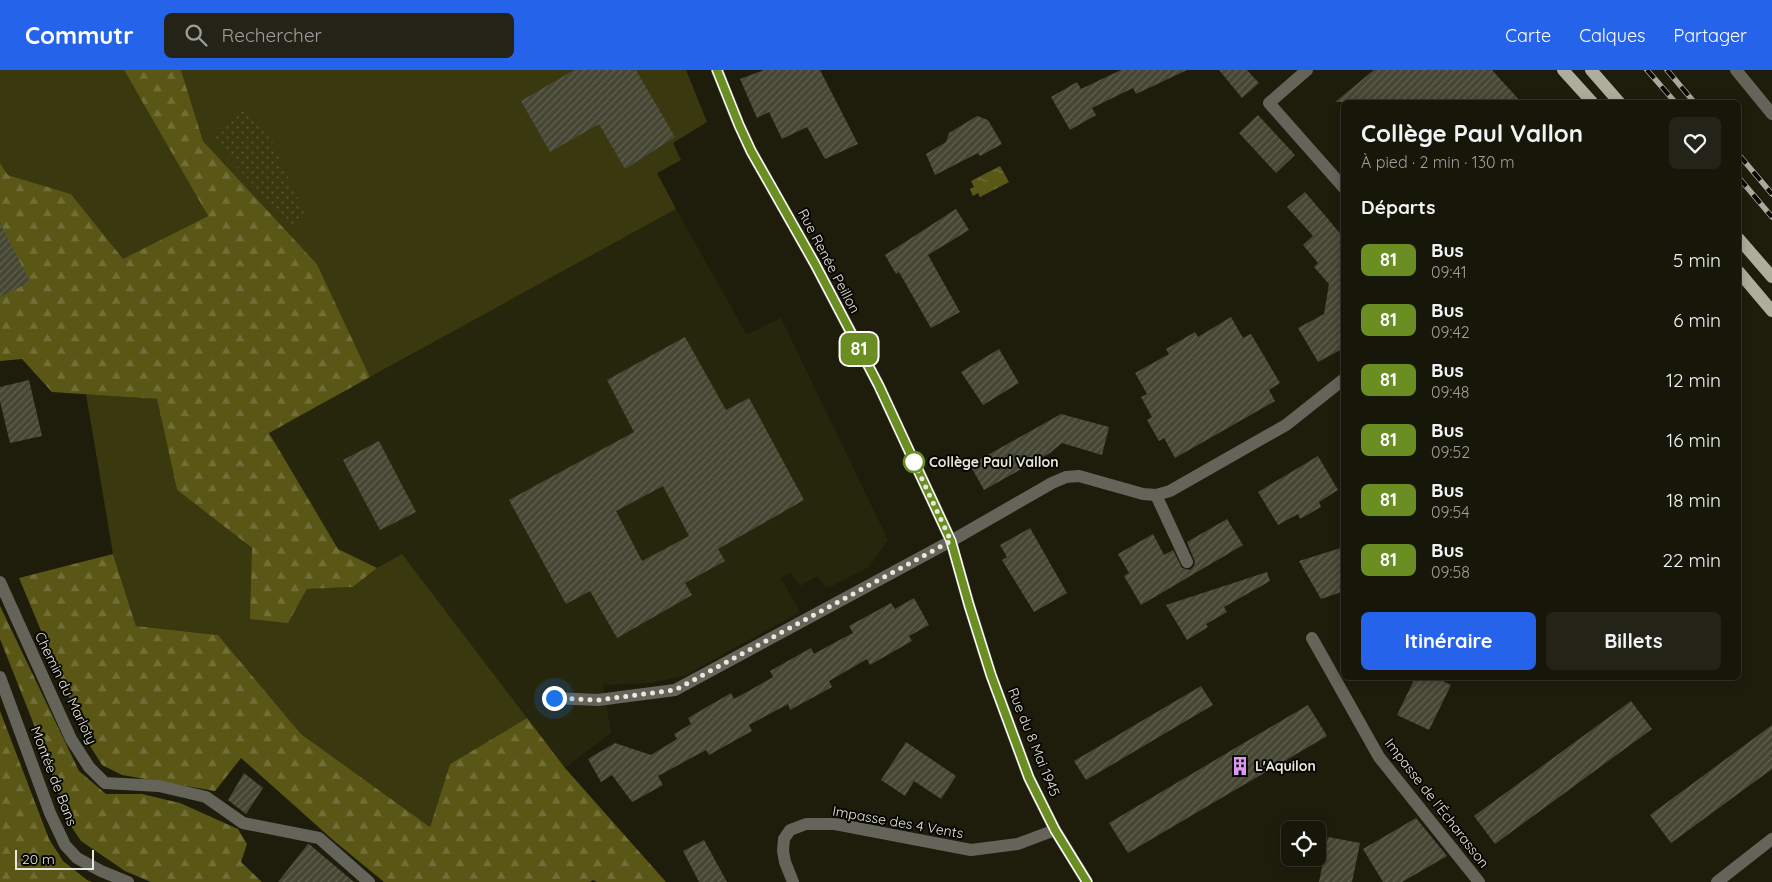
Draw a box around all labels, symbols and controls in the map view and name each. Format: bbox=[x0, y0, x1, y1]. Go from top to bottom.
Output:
search box bbox=[164, 13, 514, 58]
text: Commutr bbox=[25, 20, 134, 50]
icon: search bbox=[182, 21, 210, 49]
text: Rechercher bbox=[222, 23, 322, 47]
text: Carte bbox=[1505, 24, 1551, 47]
text: Calques bbox=[1579, 24, 1646, 47]
text: Partager bbox=[1674, 24, 1747, 47]
button: heart bbox=[1669, 117, 1721, 169]
text: Collège Paul Vallon bbox=[1361, 118, 1583, 148]
text: À pied · 2 min · 130 m bbox=[1361, 152, 1515, 172]
text: Départs bbox=[1361, 195, 1435, 219]
street label: Rue Renée Peillon bbox=[794, 206, 864, 316]
text: Bus bbox=[1431, 238, 1464, 262]
text: 81 bbox=[1380, 248, 1397, 271]
text: 5 min bbox=[1673, 248, 1721, 272]
text: 09:41 bbox=[1431, 262, 1467, 282]
text: Bus bbox=[1431, 298, 1464, 322]
text: 81 bbox=[1380, 308, 1397, 331]
text: 6 min bbox=[1673, 308, 1721, 332]
text: 09:42 bbox=[1431, 322, 1470, 342]
line badge: 81 bbox=[836, 333, 882, 365]
text: 81 bbox=[851, 337, 867, 360]
text: Bus bbox=[1431, 358, 1464, 382]
text: 81 bbox=[1380, 368, 1397, 391]
text: 12 min bbox=[1666, 368, 1721, 392]
text: 09:48 bbox=[1431, 382, 1470, 402]
text: Bus bbox=[1431, 418, 1464, 442]
text: 81 bbox=[1380, 428, 1397, 451]
text: 16 min bbox=[1666, 428, 1721, 452]
text: 09:52 bbox=[1431, 442, 1470, 462]
marker: Collège Paul Vallon bbox=[903, 451, 925, 473]
place label: Collège Paul Vallon bbox=[929, 453, 1059, 471]
text: Bus bbox=[1431, 478, 1464, 502]
text: 81 bbox=[1380, 488, 1397, 511]
text: 18 min bbox=[1666, 488, 1721, 512]
text: 09:54 bbox=[1431, 502, 1470, 522]
text: Bus bbox=[1431, 538, 1464, 562]
text: 81 bbox=[1380, 548, 1397, 571]
text: 22 min bbox=[1662, 548, 1721, 572]
text: 09:58 bbox=[1431, 562, 1470, 582]
button: Itinéraire bbox=[1361, 612, 1536, 670]
button: Billets bbox=[1546, 612, 1721, 670]
street label: Chemin du Marloty bbox=[31, 629, 101, 747]
street label: Rue du 8 Mai 1945 bbox=[1004, 685, 1064, 799]
your location bbox=[542, 686, 567, 711]
street label: Montée de Bans bbox=[27, 724, 81, 828]
street label: Impasse de l'Écharasson bbox=[1381, 735, 1493, 871]
building icon: L'Aquilon bbox=[1229, 755, 1251, 777]
place label: L'Aquilon bbox=[1255, 757, 1316, 775]
street label: Impasse des 4 Vents bbox=[831, 802, 965, 842]
map controls bbox=[1281, 821, 1326, 866]
button: locate bbox=[1281, 821, 1326, 866]
scale bar bbox=[15, 847, 94, 870]
text: 20 m bbox=[22, 850, 55, 868]

